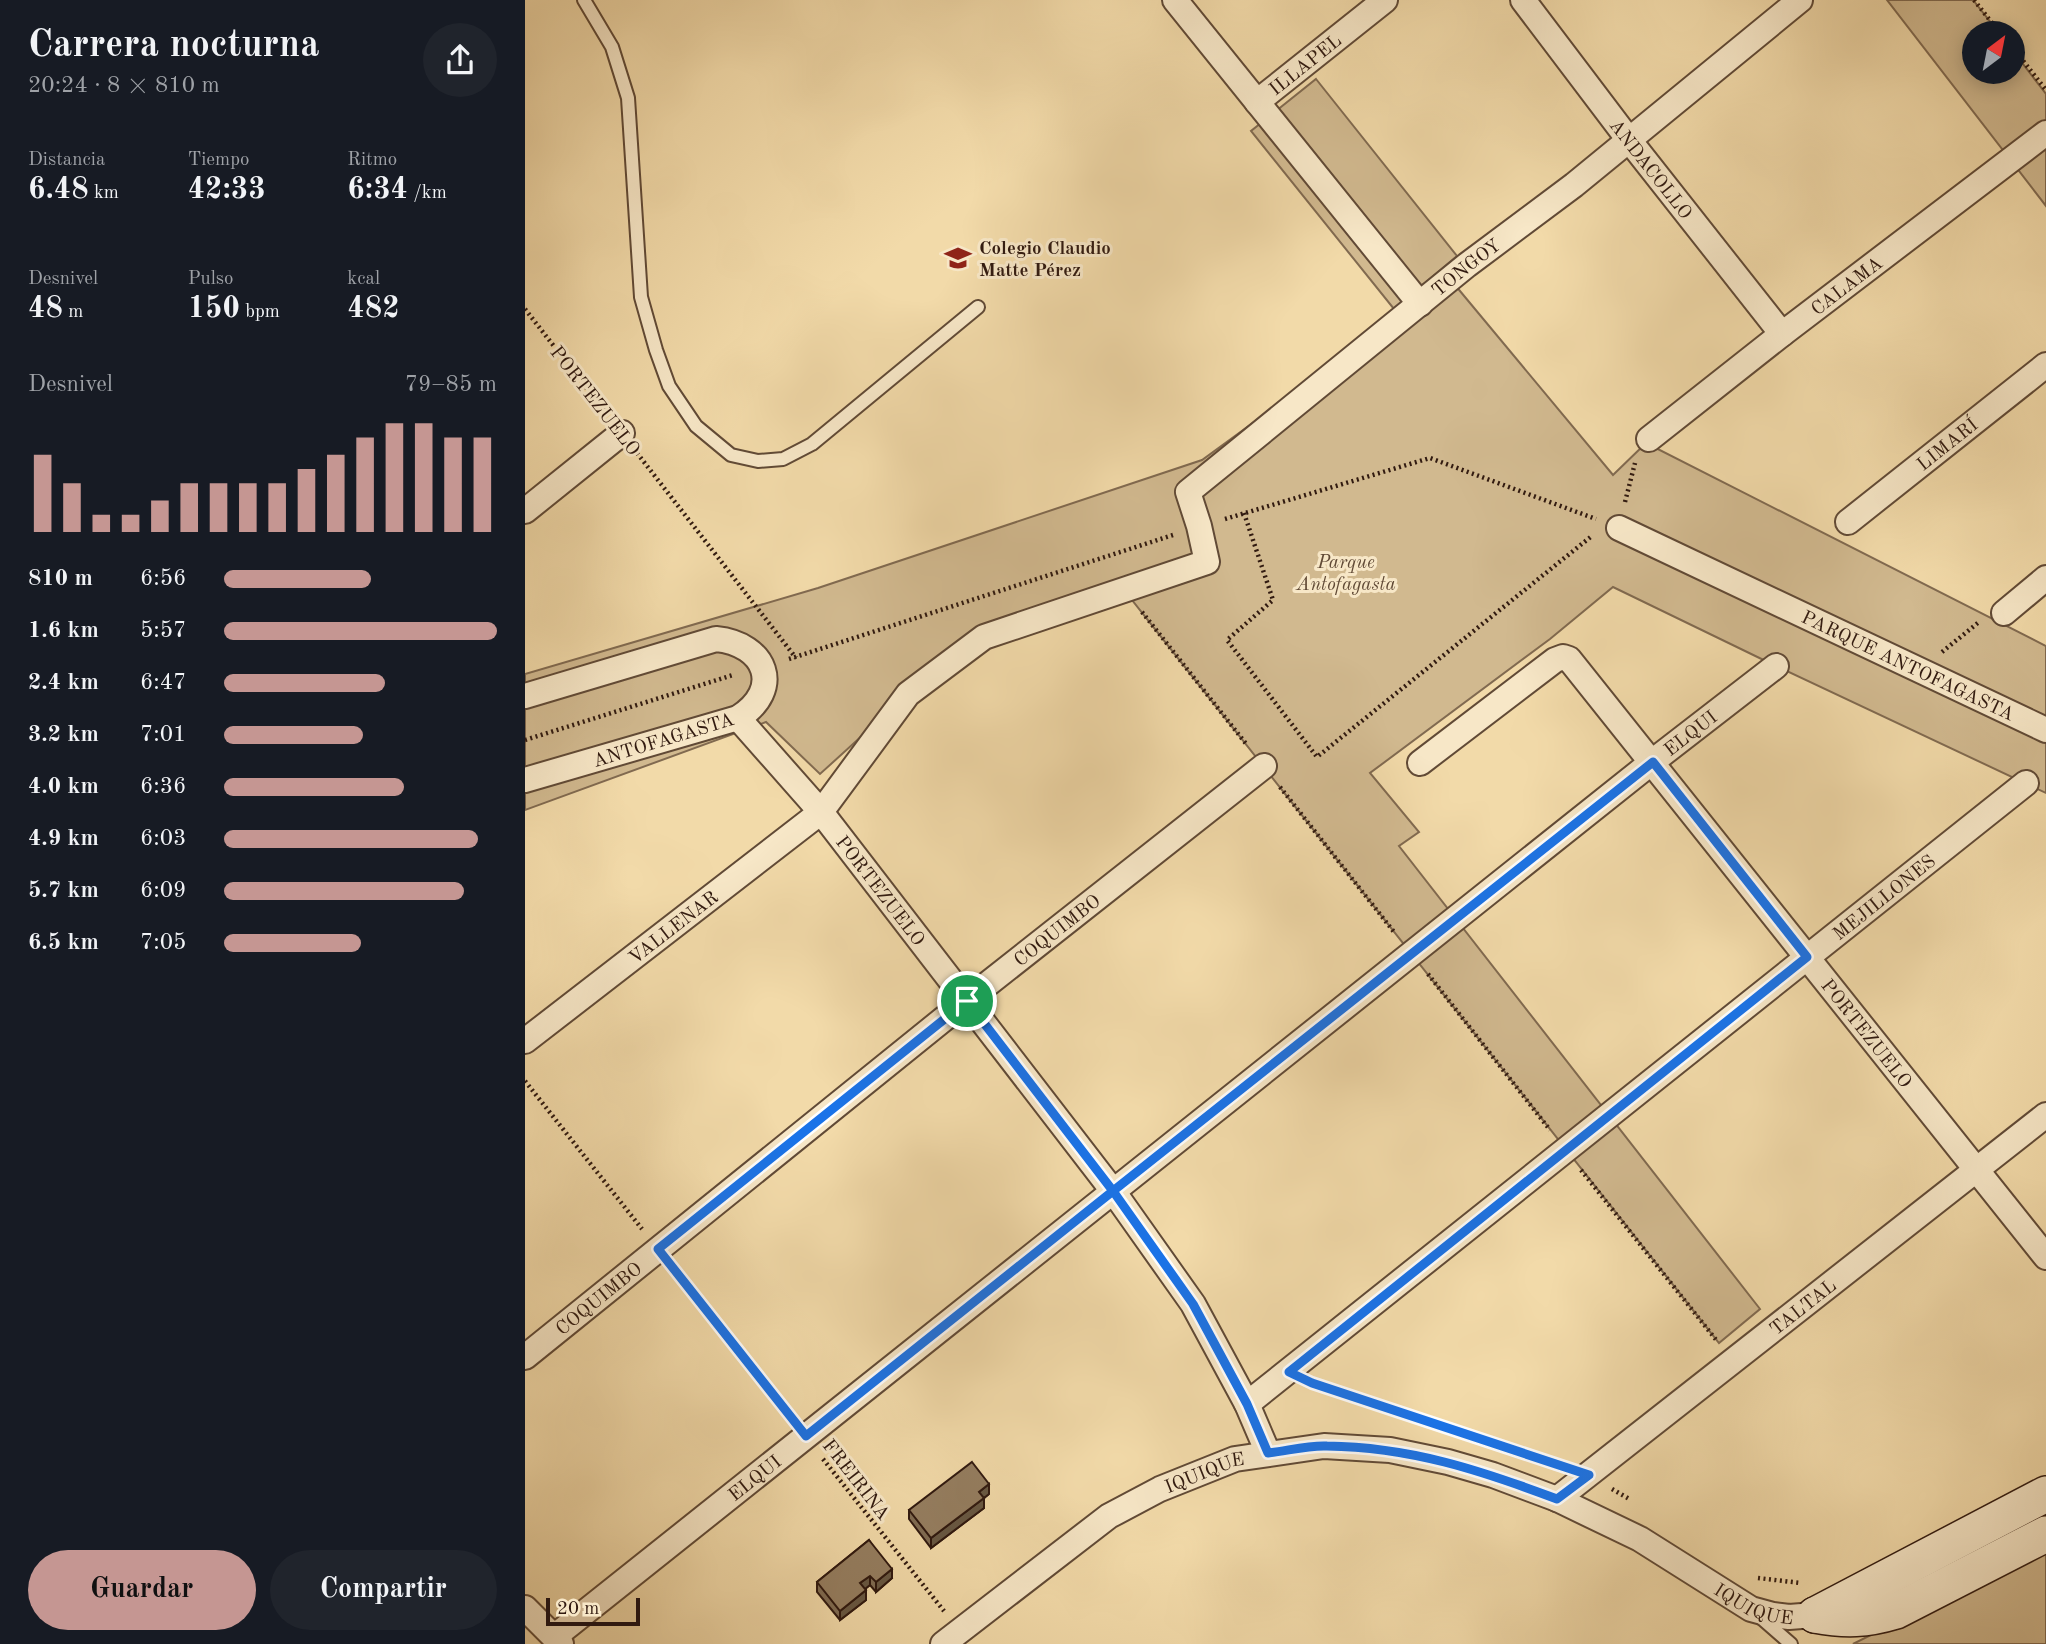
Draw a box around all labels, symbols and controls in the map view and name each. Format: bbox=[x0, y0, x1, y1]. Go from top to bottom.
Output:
north arrow bbox=[1962, 21, 2025, 84]
map controls bbox=[1962, 21, 2025, 84]
button: share bbox=[423, 23, 497, 97]
text: Carrera nocturna bbox=[28, 27, 319, 65]
street label: ILLAPEL bbox=[1267, 32, 1346, 100]
text: 20:24 · 8 × 810 m bbox=[28, 74, 220, 97]
street label: ANDACOLLO bbox=[1605, 116, 1695, 224]
text: Distancia bbox=[28, 151, 105, 170]
text: Tiempo bbox=[188, 151, 249, 170]
text: Ritmo bbox=[347, 151, 397, 170]
text: 6.48 bbox=[28, 175, 89, 205]
text: 42:33 bbox=[188, 175, 266, 205]
text: 6:34 bbox=[347, 175, 408, 205]
text: km bbox=[89, 184, 119, 203]
text: /km bbox=[408, 184, 447, 203]
street label: TONGOY bbox=[1429, 236, 1505, 301]
place label: Colegio Claudio Matte Pérez bbox=[979, 240, 1111, 281]
school or university icon: Colegio Claudio Matte Pérez bbox=[943, 243, 973, 273]
street label: CALAMA bbox=[1808, 254, 1887, 320]
text: Desnivel bbox=[28, 270, 98, 289]
text: Pulso bbox=[188, 270, 234, 289]
text: kcal bbox=[347, 270, 380, 289]
text: 48 bbox=[28, 294, 63, 324]
text: 150 bbox=[188, 294, 240, 324]
text: 482 bbox=[347, 294, 400, 324]
text: m bbox=[63, 303, 83, 322]
text: bpm bbox=[240, 303, 280, 322]
street label: PORTEZUELO bbox=[546, 343, 642, 460]
text: Desnivel bbox=[28, 373, 113, 396]
text: 79–85 m bbox=[405, 373, 497, 396]
street label: LIMARÍ bbox=[1914, 413, 1982, 475]
park label: Parque Antofagasta bbox=[1295, 554, 1396, 595]
text: 810 m bbox=[28, 567, 93, 590]
text: 6:56 bbox=[140, 567, 186, 590]
street label: PARQUE ANTOFAGASTA bbox=[1798, 609, 2017, 726]
text: 1.6 km bbox=[28, 619, 99, 642]
text: 5:57 bbox=[140, 619, 186, 642]
text: 2.4 km bbox=[28, 671, 99, 694]
text: 6:47 bbox=[140, 671, 186, 694]
street label: ELQUI bbox=[1661, 708, 1722, 761]
street label: ANTOFAGASTA bbox=[591, 711, 737, 772]
text: 3.2 km bbox=[28, 723, 99, 746]
text: 7:01 bbox=[140, 723, 186, 746]
text: 4.0 km bbox=[28, 775, 99, 798]
text: 6:36 bbox=[140, 775, 186, 798]
text: 4.9 km bbox=[28, 827, 99, 850]
text: 6:03 bbox=[140, 827, 186, 850]
street label: PORTEZUELO bbox=[831, 833, 927, 950]
street label: MEJILLONES bbox=[1830, 852, 1940, 945]
text: 5.7 km bbox=[28, 879, 99, 902]
text: 6:09 bbox=[140, 879, 186, 902]
street label: VALLENAR bbox=[626, 888, 723, 969]
street label: COQUIMBO bbox=[1011, 892, 1105, 971]
text: 6.5 km bbox=[28, 931, 99, 954]
text: 7:05 bbox=[140, 931, 186, 954]
pin bbox=[937, 971, 997, 1031]
street label: PORTEZUELO bbox=[1816, 977, 1914, 1092]
icon: arrive bbox=[948, 982, 986, 1020]
street label: COQUIMBO bbox=[553, 1260, 646, 1340]
street label: TALTAL bbox=[1767, 1277, 1841, 1340]
street label: FREIRINA bbox=[818, 1437, 893, 1525]
street label: IQUIQUE bbox=[1162, 1451, 1246, 1498]
street label: ELQUI bbox=[726, 1453, 786, 1506]
button: Guardar bbox=[28, 1550, 256, 1630]
button: Compartir bbox=[270, 1550, 497, 1630]
street label: IQUIQUE bbox=[1710, 1581, 1794, 1629]
scale bar bbox=[546, 1595, 641, 1627]
text: 20 m bbox=[557, 1600, 599, 1619]

